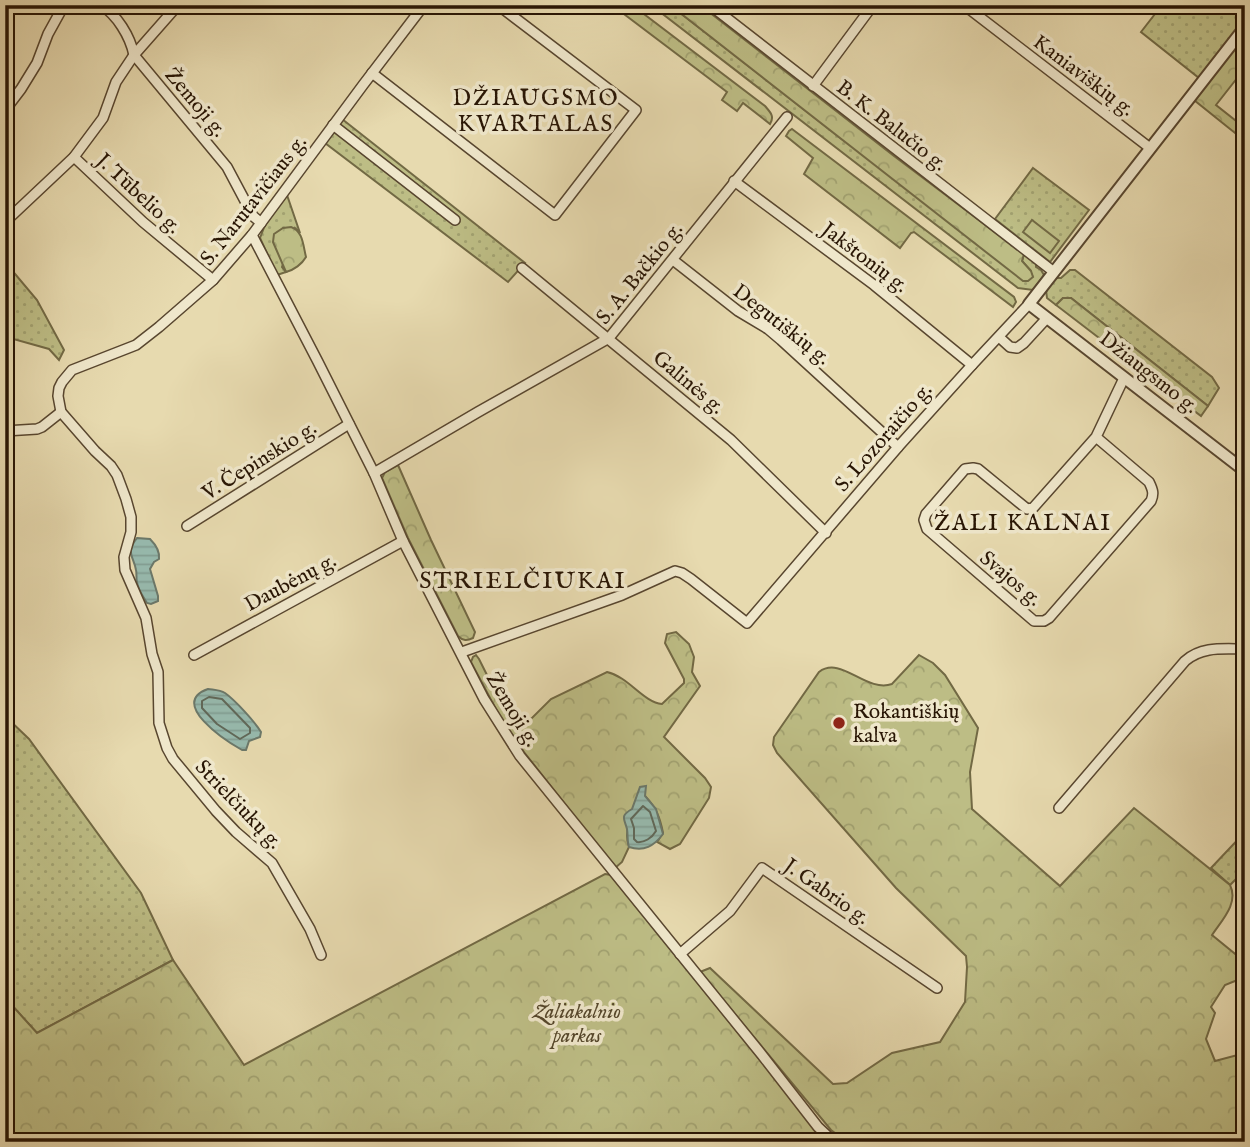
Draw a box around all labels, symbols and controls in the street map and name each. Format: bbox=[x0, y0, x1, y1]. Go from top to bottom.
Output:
street label: Kaniaviškių g. bbox=[1027, 29, 1139, 123]
street label: Žemoji g. bbox=[158, 63, 232, 143]
street label: B. K. Balučio g. bbox=[830, 75, 952, 178]
district label: DŽIAUGSMO KVARTALAS bbox=[453, 84, 619, 139]
street label: S. Narutavičiaus g. bbox=[195, 130, 314, 272]
street label: J. Tūbelio g. bbox=[88, 147, 186, 240]
street label: Jakštonių g. bbox=[814, 216, 913, 300]
street label: S. A. Bačkio g. bbox=[591, 217, 690, 331]
street label: Degutiškių g. bbox=[727, 279, 835, 372]
street label: Džiaugsmo g. bbox=[1093, 326, 1203, 420]
street label: Galinės g. bbox=[647, 345, 730, 421]
street label: S. Lozoraičio g. bbox=[829, 378, 939, 498]
street label: V. Čepinskio g. bbox=[196, 414, 322, 508]
district label: ŽALI KALNAI bbox=[934, 509, 1112, 538]
street label: Svajos g. bbox=[973, 545, 1047, 613]
street label: Daubėnų g. bbox=[240, 548, 341, 619]
district label: STRIELČIUKAI bbox=[419, 566, 627, 597]
street label: Žemoji g. bbox=[479, 667, 545, 752]
place label: Rokantiškių kalva bbox=[853, 699, 959, 750]
marker: Rokantiškių kalva bbox=[831, 715, 847, 731]
street label: Strielčiukų g. bbox=[188, 755, 287, 856]
street label: J. Gabrio g. bbox=[776, 852, 874, 932]
park label: Žaliakalnio parkas bbox=[531, 999, 621, 1050]

